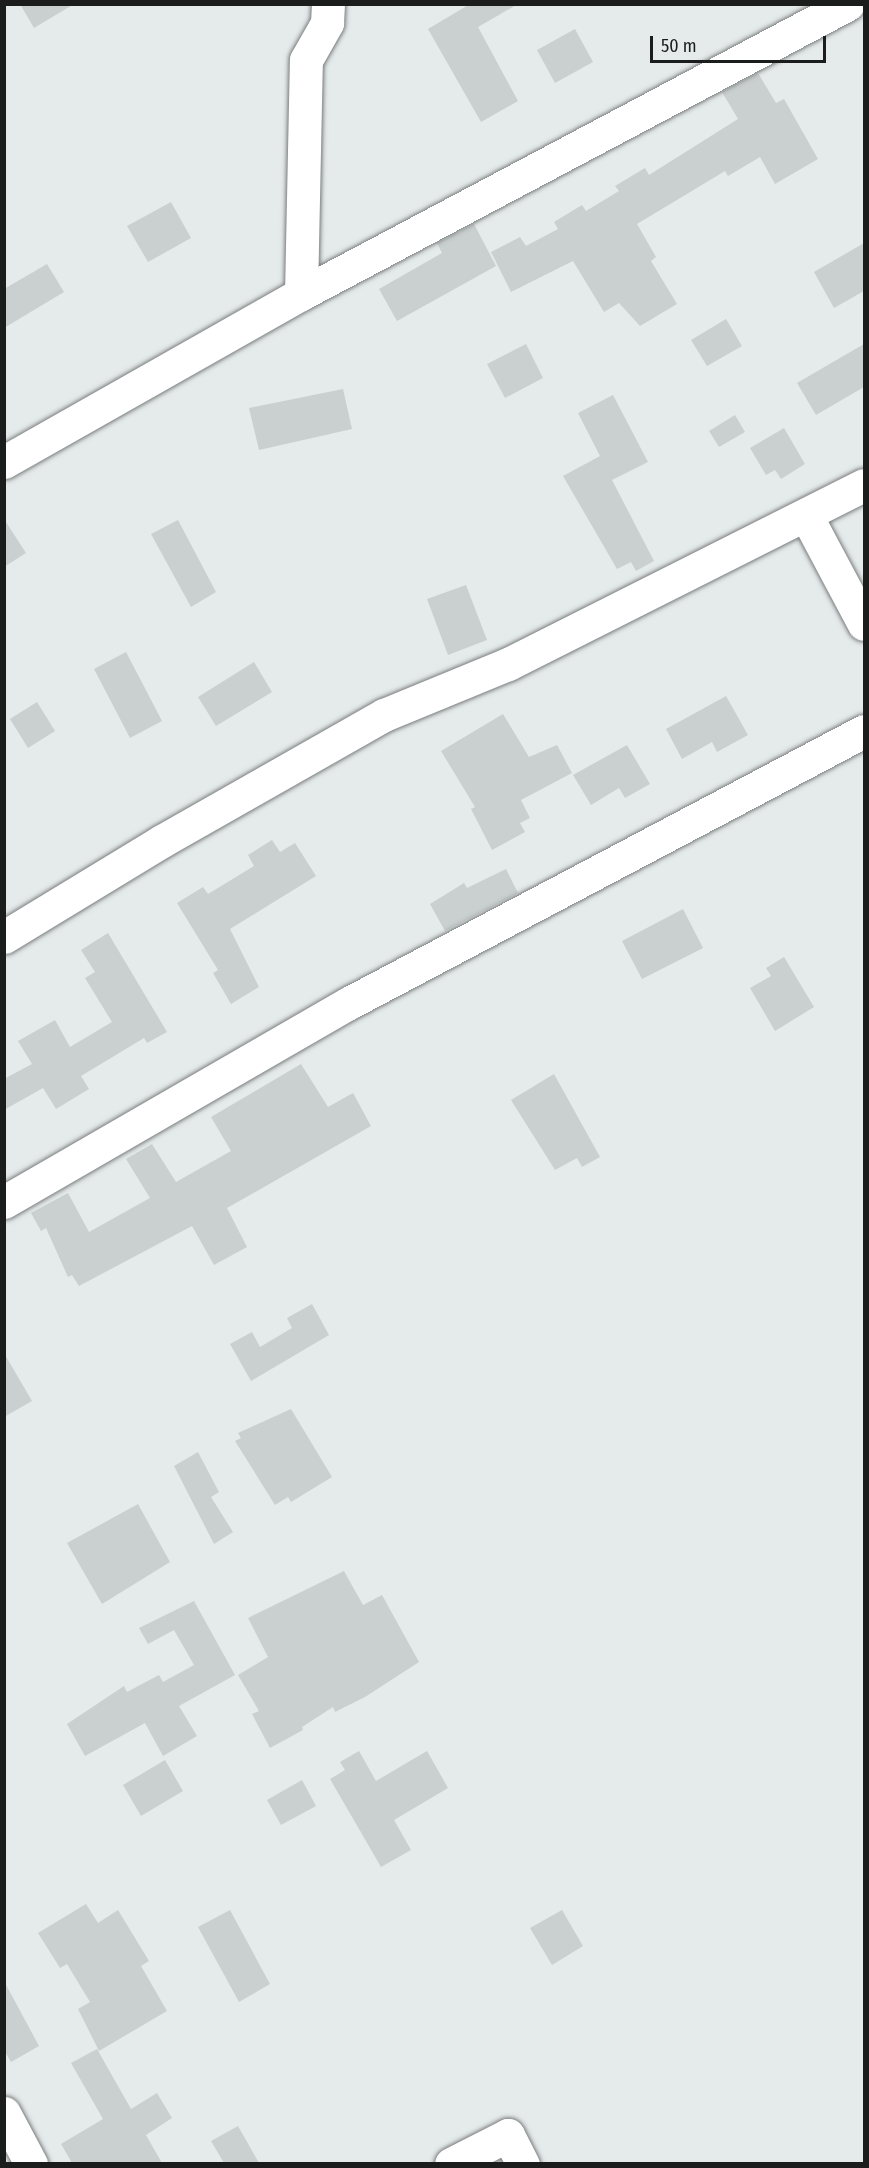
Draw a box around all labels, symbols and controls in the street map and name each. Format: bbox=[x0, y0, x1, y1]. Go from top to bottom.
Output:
scale bar bbox=[653, 24, 828, 62]
text: 50 m bbox=[661, 35, 697, 57]

